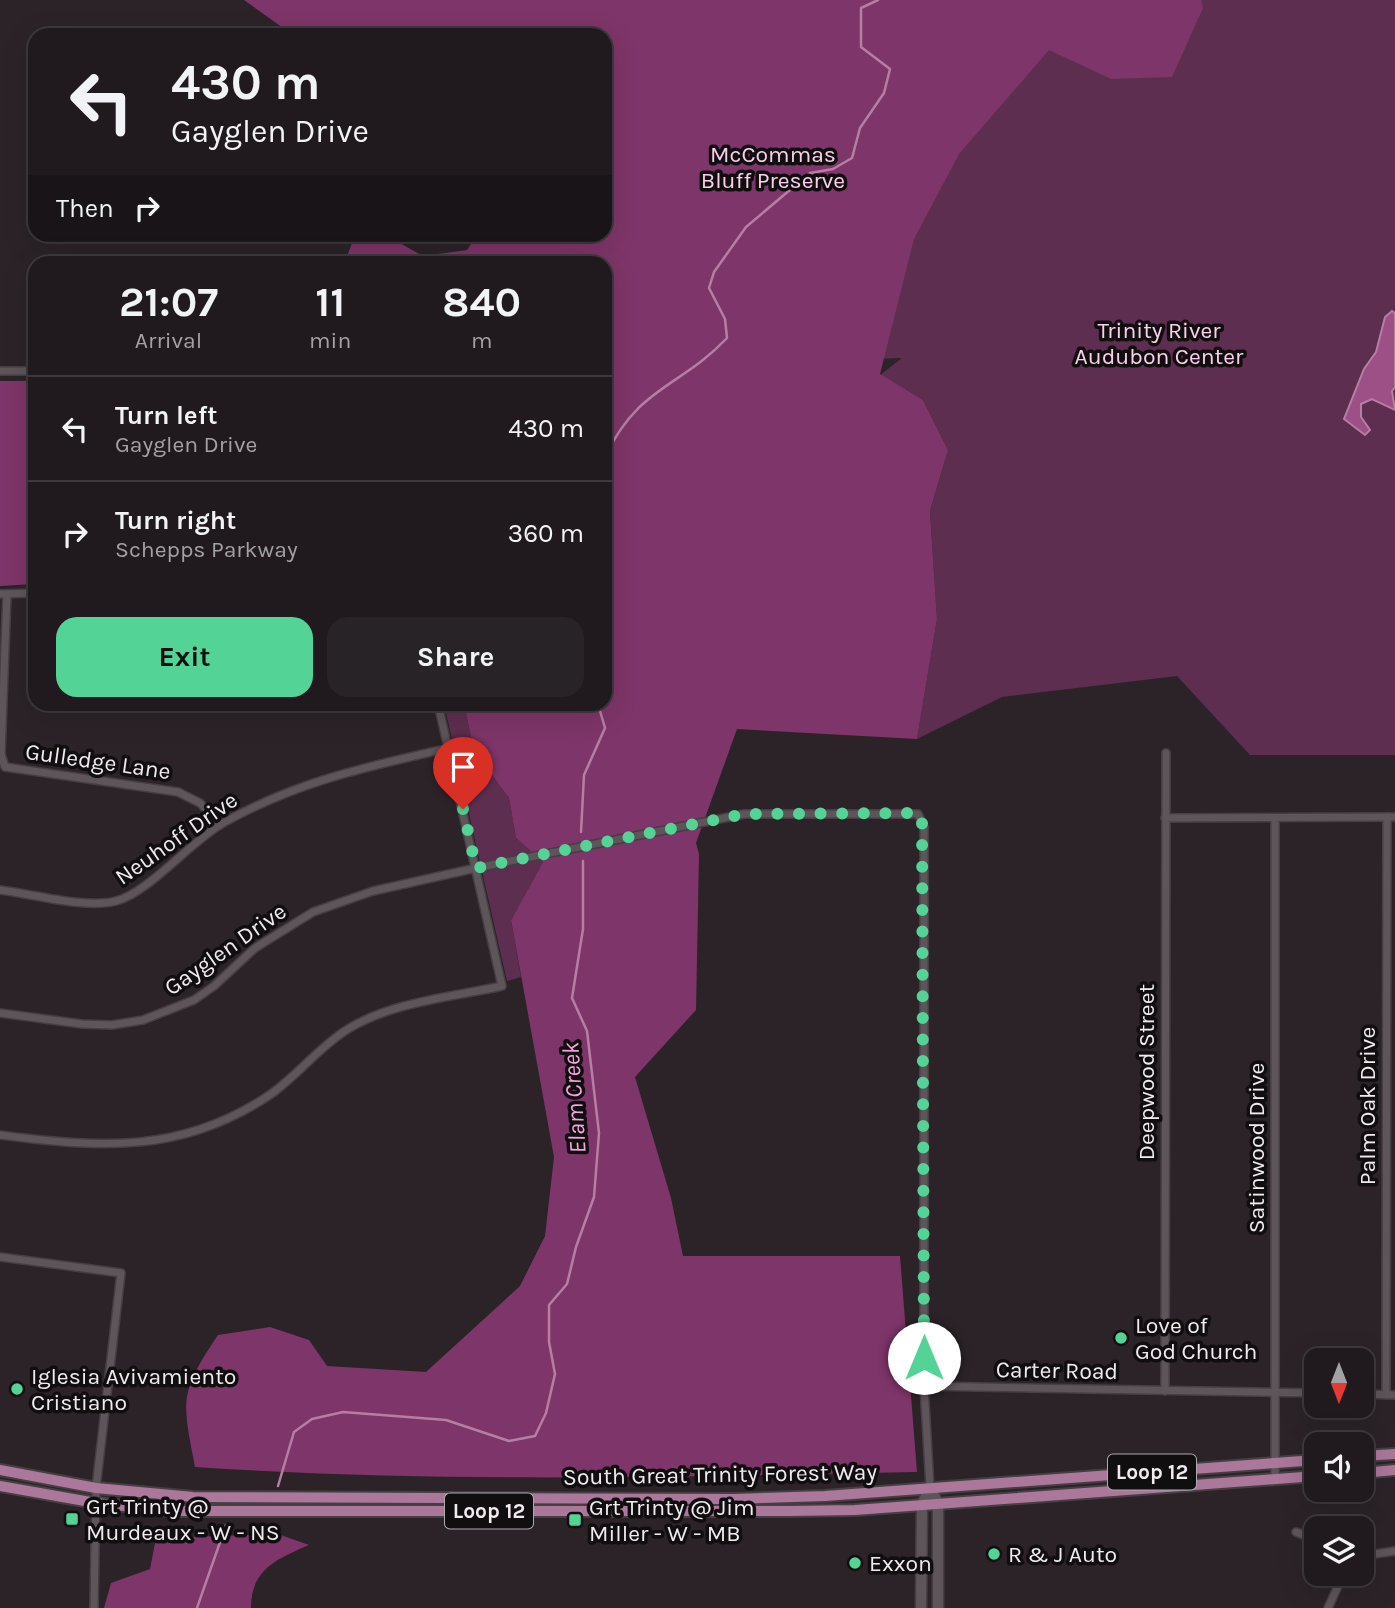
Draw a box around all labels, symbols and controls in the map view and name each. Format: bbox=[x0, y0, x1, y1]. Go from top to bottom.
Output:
text: 430 m bbox=[171, 54, 321, 111]
icon: left bbox=[56, 56, 147, 147]
text: Gayglen Drive bbox=[171, 113, 369, 150]
park label: McCommas Bluff Preserve bbox=[701, 141, 845, 194]
icon: right bbox=[128, 189, 166, 227]
text: Then bbox=[56, 193, 114, 224]
text: 21:07 bbox=[119, 277, 218, 327]
text: 11 bbox=[315, 277, 345, 327]
text: 840 bbox=[442, 277, 521, 327]
park label: Trinity River Audubon Center bbox=[1075, 317, 1244, 370]
text: Arrival bbox=[135, 327, 202, 354]
text: min bbox=[309, 327, 351, 354]
text: m bbox=[471, 327, 492, 354]
text: Turn left bbox=[115, 400, 217, 431]
icon: left bbox=[56, 410, 94, 448]
text: 430 m bbox=[508, 413, 584, 444]
text: Gayglen Drive bbox=[115, 431, 257, 458]
text: Turn right bbox=[115, 505, 236, 536]
icon: right bbox=[56, 515, 94, 553]
text: 360 m bbox=[508, 518, 584, 549]
text: Schepps Parkway bbox=[115, 536, 298, 563]
button: Exit bbox=[56, 617, 313, 697]
button: Share bbox=[327, 617, 584, 697]
pin bbox=[433, 737, 493, 809]
street label: Gulledge Lane bbox=[24, 738, 172, 785]
icon: arrive bbox=[444, 748, 482, 786]
street label: Neuhoff Drive bbox=[110, 786, 243, 890]
street label: Gayglen Drive bbox=[159, 898, 291, 1001]
street label: Deepwood Street bbox=[1133, 984, 1160, 1160]
street label: Palm Oak Drive bbox=[1354, 1027, 1381, 1185]
water label: Elam Creek bbox=[556, 1041, 592, 1155]
street label: Satinwood Drive bbox=[1243, 1063, 1270, 1233]
place label: Love of God Church bbox=[1135, 1312, 1257, 1365]
position arrow bbox=[887, 1321, 961, 1395]
marker: Love of God Church bbox=[1113, 1330, 1129, 1346]
north arrow bbox=[1304, 1348, 1374, 1418]
map controls bbox=[1304, 1348, 1374, 1586]
street label: Carter Road bbox=[996, 1356, 1118, 1385]
place label: Iglesia Avivamiento Cristiano bbox=[31, 1363, 236, 1416]
marker: Iglesia Avivamiento Cristiano bbox=[9, 1381, 25, 1397]
button: sound bbox=[1304, 1432, 1374, 1502]
road number: Loop 12 bbox=[1108, 1454, 1196, 1490]
street label: South Great Trinity Forest Way bbox=[563, 1458, 878, 1491]
place label: Grt Trinty @ Murdeaux - W - NS bbox=[86, 1493, 280, 1546]
road number: Loop 12 bbox=[445, 1494, 533, 1528]
place label: Grt Trinty @ Jim Miller - W - MB bbox=[589, 1494, 755, 1547]
marker: Grt Trinty @ Murdeaux - W - NS bbox=[64, 1511, 80, 1527]
marker: Grt Trinty @ Jim Miller - W - MB bbox=[567, 1512, 583, 1528]
button: layers bbox=[1304, 1516, 1374, 1586]
place label: R & J Auto bbox=[1008, 1541, 1117, 1568]
marker: R & J Auto bbox=[986, 1546, 1002, 1562]
place label: Exxon bbox=[869, 1550, 932, 1577]
marker: Exxon bbox=[847, 1555, 863, 1571]

